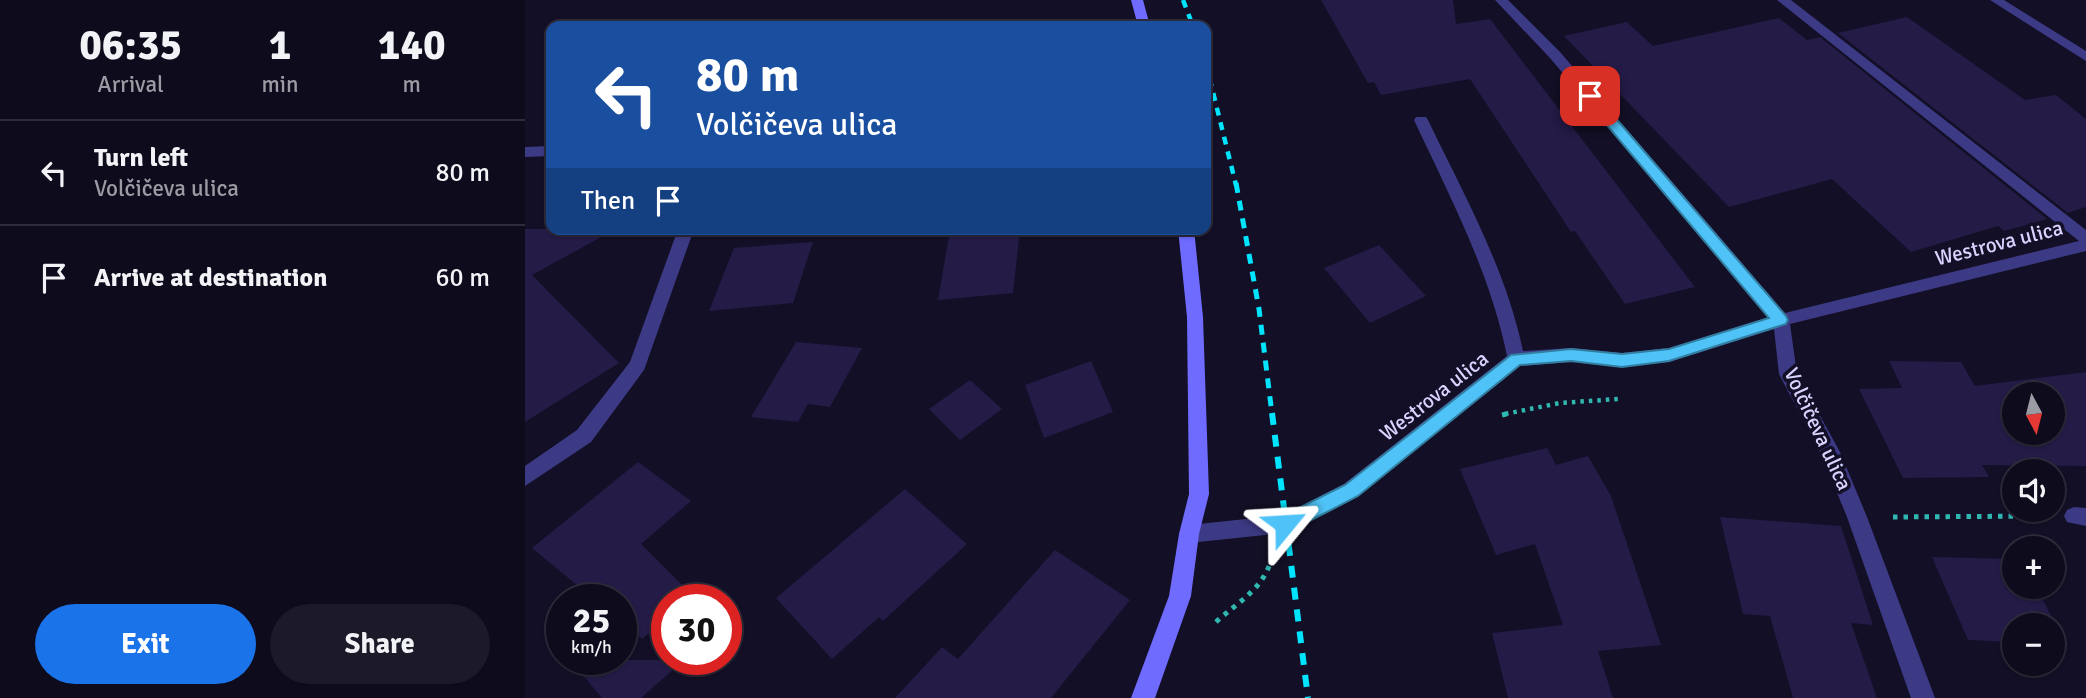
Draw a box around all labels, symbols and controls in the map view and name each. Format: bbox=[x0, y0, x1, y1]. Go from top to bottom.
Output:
text: 06:35 bbox=[79, 20, 182, 71]
text: 1 bbox=[269, 20, 291, 71]
text: 140 bbox=[378, 20, 446, 71]
text: 80 m bbox=[696, 45, 799, 105]
icon: left bbox=[581, 49, 672, 140]
pin bbox=[1560, 66, 1620, 126]
text: Arrival bbox=[98, 70, 164, 99]
text: min bbox=[261, 70, 299, 99]
text: m bbox=[403, 70, 421, 99]
icon: arrive bbox=[1571, 77, 1609, 115]
text: Volčičeva ulica bbox=[696, 105, 898, 144]
text: Turn left bbox=[94, 142, 188, 174]
icon: left bbox=[35, 154, 73, 192]
text: 80 m bbox=[435, 157, 490, 189]
text: Volčičeva ulica bbox=[94, 174, 239, 203]
icon: arrive bbox=[649, 182, 687, 220]
text: Then bbox=[581, 185, 635, 217]
street label: Westrova ulica bbox=[1932, 215, 2066, 271]
icon: arrive bbox=[35, 259, 73, 297]
text: Arrive at destination bbox=[94, 262, 327, 294]
text: 60 m bbox=[435, 262, 490, 294]
street label: Westrova ulica bbox=[1374, 346, 1494, 446]
street label: Volčičeva ulica bbox=[1778, 364, 1858, 494]
north arrow bbox=[2002, 382, 2065, 444]
map controls bbox=[2002, 382, 2065, 676]
button: sound bbox=[2002, 459, 2065, 522]
position arrow bbox=[1248, 487, 1322, 561]
button: + bbox=[2002, 536, 2065, 599]
speed limit sign: 30 bbox=[651, 584, 742, 675]
text: 25 bbox=[573, 599, 610, 642]
button: Exit bbox=[35, 604, 256, 684]
button: Share bbox=[270, 604, 490, 684]
button: − bbox=[2002, 613, 2065, 676]
text: km/h bbox=[571, 636, 612, 658]

